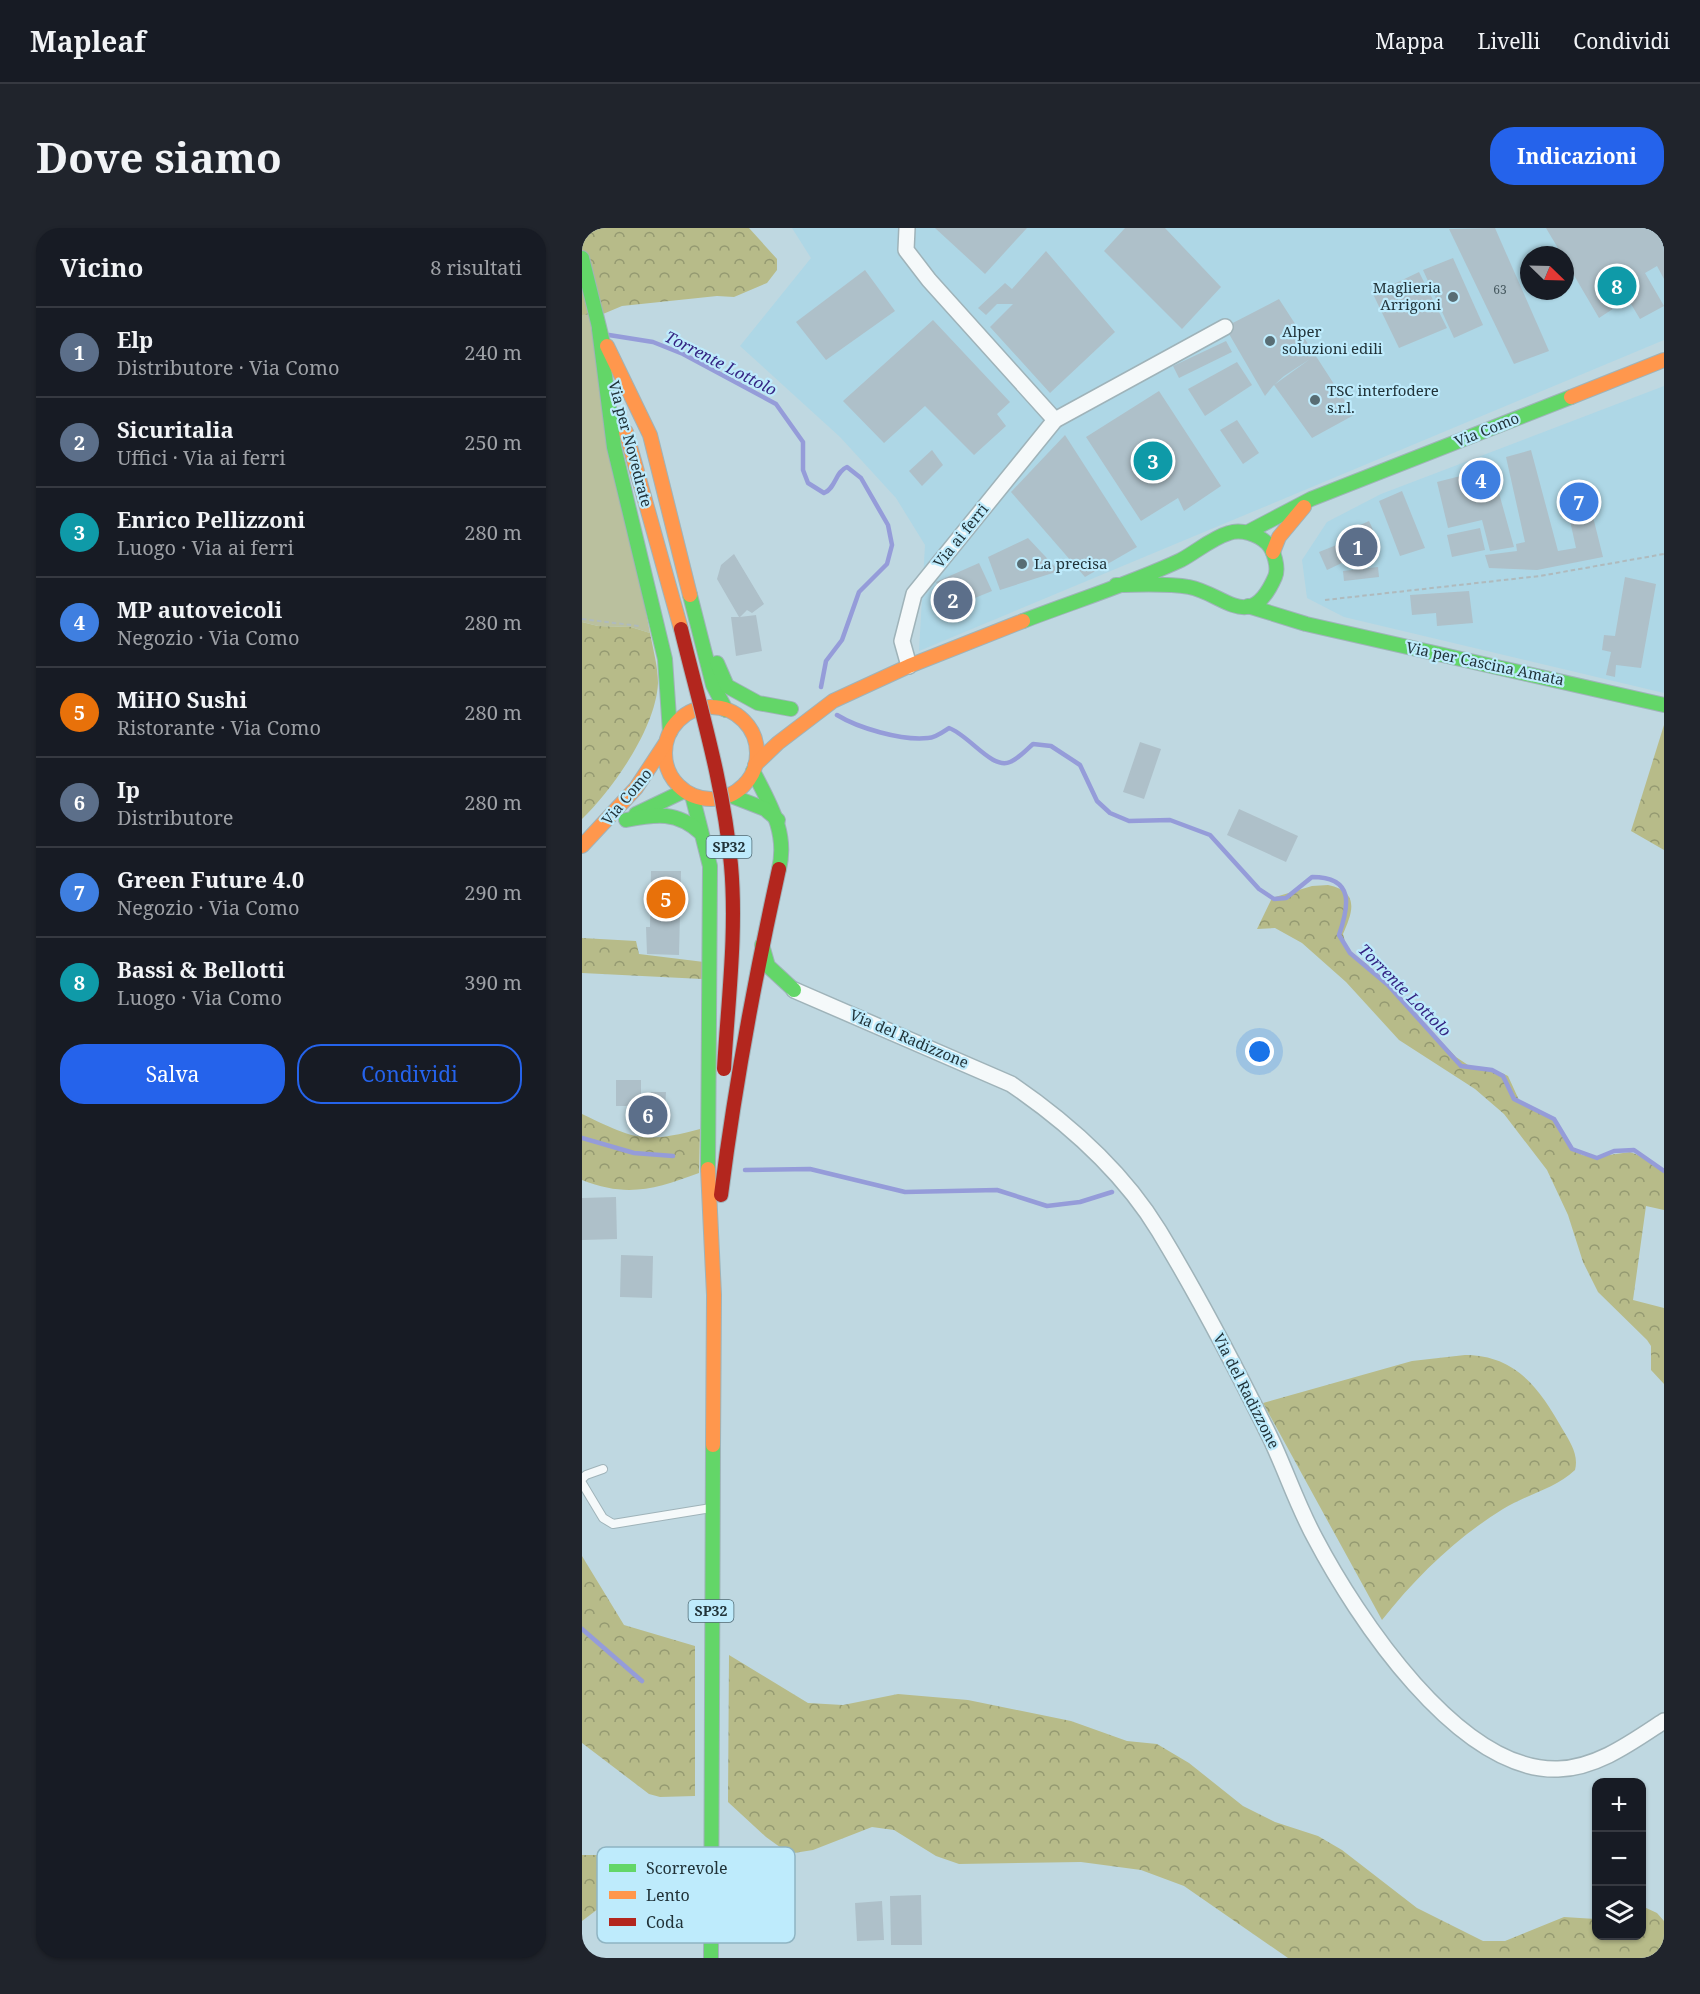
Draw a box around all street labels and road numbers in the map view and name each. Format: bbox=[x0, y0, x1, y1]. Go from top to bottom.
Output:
street label: Via per Novedrate bbox=[604, 378, 657, 509]
street label: Via Como bbox=[1451, 407, 1522, 451]
street label: Via ai ferri bbox=[928, 499, 992, 572]
street label: Via per Cascina Amata bbox=[1404, 637, 1566, 690]
street label: Via Como bbox=[597, 764, 656, 829]
road number: SP32 bbox=[706, 836, 752, 858]
street label: Via del Radizzone bbox=[847, 1004, 972, 1072]
street label: Via del Radizzone bbox=[1209, 1329, 1285, 1452]
road number: SP32 bbox=[688, 1600, 734, 1622]

